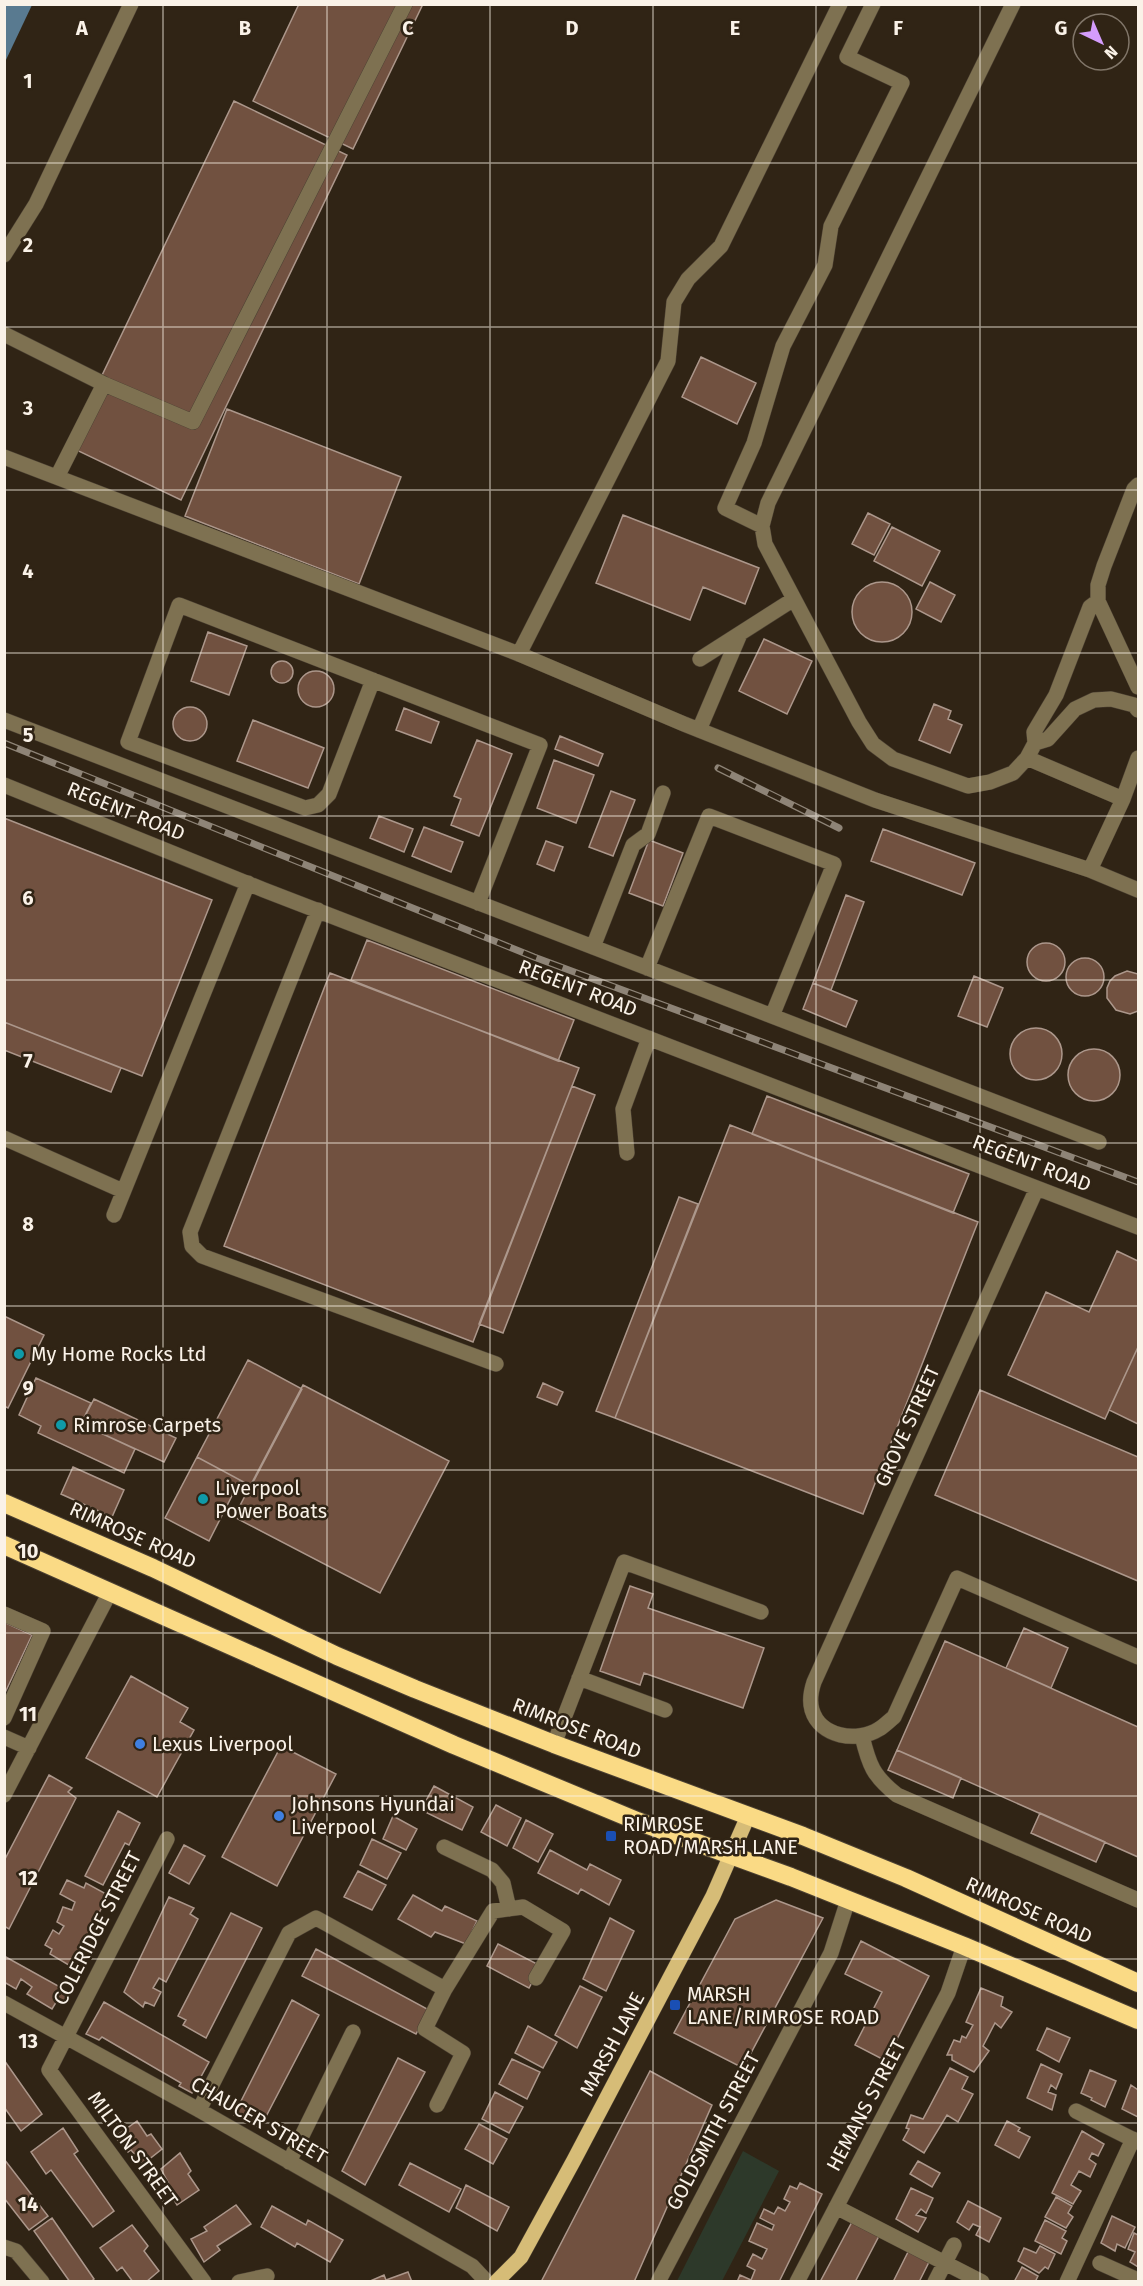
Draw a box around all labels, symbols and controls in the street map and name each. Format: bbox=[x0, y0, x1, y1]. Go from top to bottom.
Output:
north arrow bbox=[1071, 12, 1131, 72]
text: A bbox=[75, 16, 89, 40]
text: B bbox=[239, 16, 251, 40]
text: C bbox=[402, 16, 414, 40]
text: D bbox=[565, 16, 579, 40]
text: E bbox=[730, 16, 740, 40]
text: F bbox=[893, 16, 903, 40]
text: G bbox=[1055, 16, 1067, 40]
text: N bbox=[1101, 42, 1121, 63]
text: 1 bbox=[23, 69, 33, 93]
text: 2 bbox=[23, 233, 33, 257]
text: 3 bbox=[22, 396, 33, 420]
text: 4 bbox=[22, 559, 34, 583]
text: 5 bbox=[23, 723, 34, 747]
street label: REGENT ROAD bbox=[64, 776, 188, 846]
text: 6 bbox=[22, 886, 34, 910]
street label: REGENT ROAD bbox=[515, 954, 641, 1022]
text: 7 bbox=[23, 1049, 33, 1073]
street label: REGENT ROAD bbox=[969, 1129, 1095, 1197]
text: 8 bbox=[22, 1212, 34, 1236]
place label: My Home Rocks Ltd bbox=[31, 1342, 207, 1366]
marker: My Home Rocks Ltd bbox=[12, 1347, 26, 1361]
street label: GROVE STREET bbox=[870, 1361, 945, 1490]
text: 9 bbox=[22, 1376, 34, 1400]
place label: Rimrose Carpets bbox=[73, 1413, 221, 1437]
marker: Rimrose Carpets bbox=[54, 1418, 68, 1432]
place label: Liverpool Power Boats bbox=[215, 1476, 327, 1523]
marker: Liverpool Power Boats bbox=[196, 1492, 210, 1506]
street label: RIMROSE ROAD bbox=[66, 1496, 200, 1574]
text: 10 bbox=[18, 1539, 38, 1563]
street label: RIMROSE ROAD bbox=[509, 1692, 645, 1764]
text: 11 bbox=[19, 1702, 37, 1726]
place label: Lexus Liverpool bbox=[152, 1732, 293, 1756]
marker: Lexus Liverpool bbox=[133, 1737, 147, 1751]
place label: Johnsons Hyundai Liverpool bbox=[291, 1792, 455, 1839]
marker: Johnsons Hyundai Liverpool bbox=[272, 1809, 286, 1823]
place label: RIMROSE ROAD/MARSH LANE bbox=[623, 1812, 798, 1859]
marker: RIMROSE ROAD/MARSH LANE bbox=[604, 1829, 618, 1843]
street label: COLERIDGE STREET bbox=[48, 1846, 146, 2009]
text: 12 bbox=[18, 1866, 38, 1890]
street label: RIMROSE ROAD bbox=[962, 1871, 1096, 1949]
place label: MARSH LANE/RIMROSE ROAD bbox=[687, 1982, 879, 2029]
street label: MARSH LANE bbox=[575, 1988, 649, 2100]
marker: MARSH LANE/RIMROSE ROAD bbox=[668, 1998, 682, 2012]
text: 13 bbox=[18, 2029, 38, 2053]
street label: HEMANS STREET bbox=[821, 2034, 911, 2175]
street label: GOLDSMITH STREET bbox=[661, 2047, 765, 2214]
street label: CHAUCER STREET bbox=[187, 2071, 332, 2169]
street label: MILTON STREET bbox=[83, 2087, 183, 2212]
text: 14 bbox=[18, 2192, 38, 2216]

